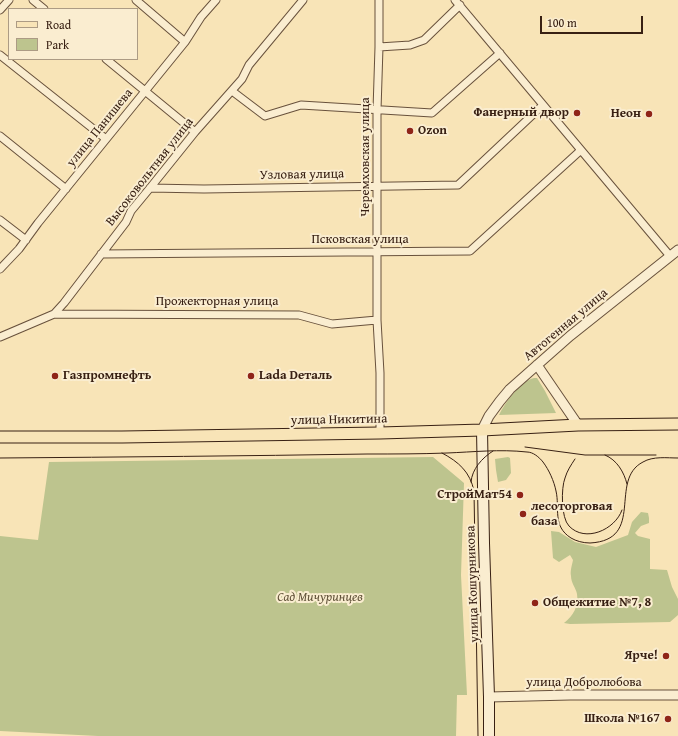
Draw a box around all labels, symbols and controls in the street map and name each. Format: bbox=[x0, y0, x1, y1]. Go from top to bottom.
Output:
legend bbox=[8, 8, 138, 60]
scale bar bbox=[542, 8, 645, 34]
text: 100 m bbox=[547, 14, 577, 31]
text: Road bbox=[46, 16, 71, 33]
text: Park bbox=[46, 36, 69, 53]
street label: улица Панишева bbox=[64, 86, 136, 170]
street label: Черемховская улица bbox=[358, 97, 374, 217]
place label: Фанерный двор bbox=[474, 105, 569, 121]
place label: Неон bbox=[611, 106, 641, 122]
marker: Фанерный двор bbox=[572, 108, 582, 118]
marker: Неон bbox=[644, 109, 654, 119]
street label: Высоковольтная улица bbox=[103, 115, 197, 229]
place label: Ozon bbox=[418, 123, 447, 139]
marker: Ozon bbox=[405, 126, 415, 136]
street label: Узловая улица bbox=[260, 166, 344, 184]
street label: Псковская улица bbox=[311, 232, 409, 248]
street label: Автогенная улица bbox=[521, 285, 611, 365]
street label: Прожекторная улица bbox=[156, 294, 278, 310]
place label: Газпромнефть bbox=[63, 368, 151, 384]
place label: Lada Dеталь bbox=[259, 368, 332, 384]
marker: Газпромнефть bbox=[50, 371, 60, 381]
marker: Lada Dеталь bbox=[246, 371, 256, 381]
street label: улица Никитина bbox=[291, 411, 387, 429]
place label: СтройМат54 bbox=[437, 487, 512, 503]
marker: СтройМат54 bbox=[515, 490, 525, 500]
place label: лесоторговая база bbox=[531, 499, 612, 530]
marker: лесоторговая база bbox=[518, 509, 528, 519]
street label: улица Кошурникова bbox=[463, 525, 483, 643]
park label: Сад Мичуринцев bbox=[277, 590, 363, 606]
place label: Общежитие №7, 8 bbox=[543, 595, 651, 611]
marker: Общежитие №7, 8 bbox=[530, 598, 540, 608]
place label: Ярче! bbox=[624, 648, 658, 664]
marker: Ярче! bbox=[661, 651, 671, 661]
street label: улица Добролюбова bbox=[526, 675, 642, 691]
place label: Школа №167 bbox=[584, 711, 660, 727]
marker: Школа №167 bbox=[663, 714, 673, 724]

